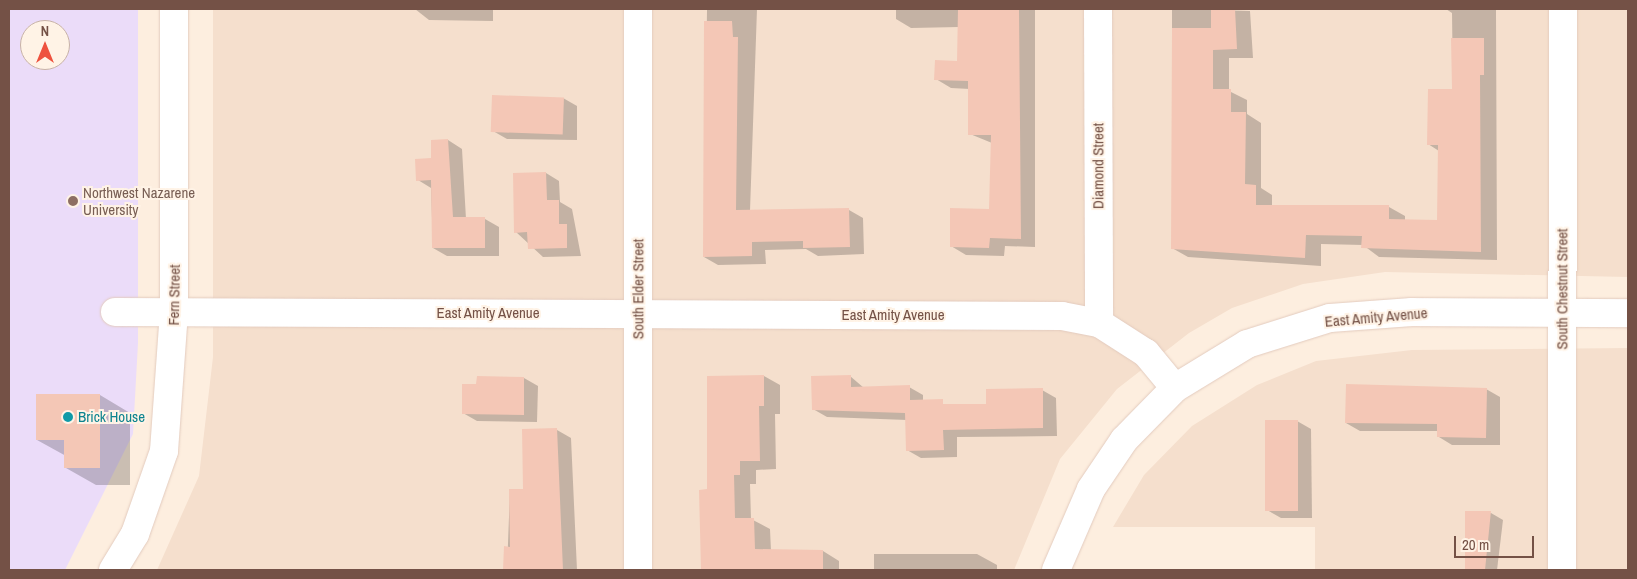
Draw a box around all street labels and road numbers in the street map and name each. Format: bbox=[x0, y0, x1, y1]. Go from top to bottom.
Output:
street label: Diamond Street bbox=[1089, 123, 1107, 209]
street label: South Chestnut Street bbox=[1553, 228, 1571, 350]
street label: South Elder Street bbox=[629, 239, 647, 339]
street label: Fern Street bbox=[164, 264, 184, 326]
street label: East Amity Avenue bbox=[1323, 303, 1429, 331]
street label: East Amity Avenue bbox=[436, 304, 540, 322]
street label: East Amity Avenue bbox=[841, 306, 945, 324]

